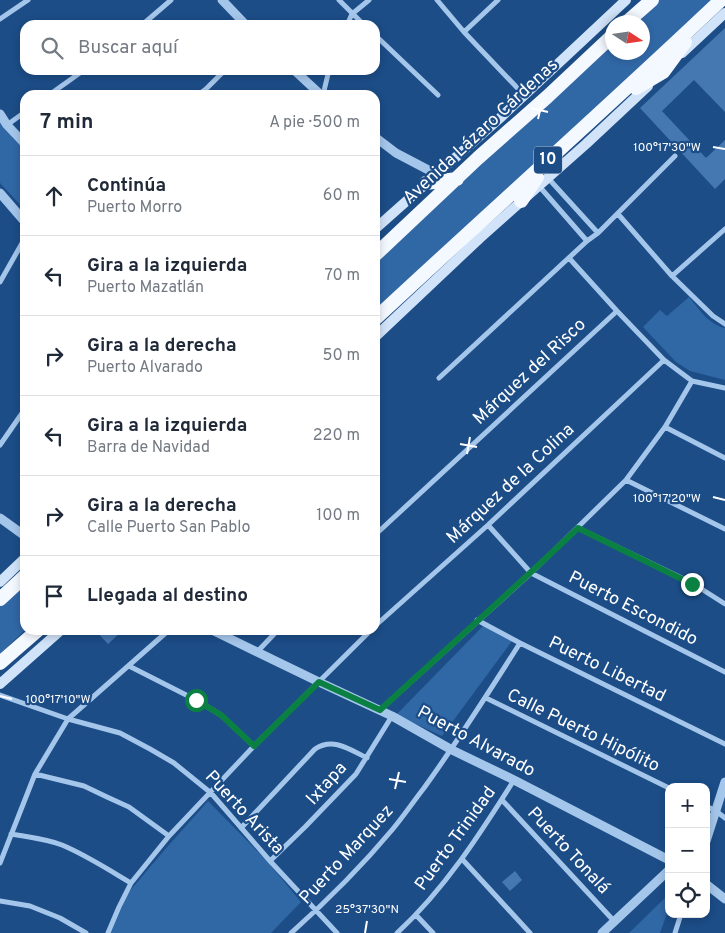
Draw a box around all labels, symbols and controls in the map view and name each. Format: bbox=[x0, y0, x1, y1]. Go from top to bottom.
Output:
north arrow bbox=[605, 15, 650, 60]
search box bbox=[20, 20, 380, 75]
icon: search bbox=[38, 34, 66, 62]
text: Buscar aquí bbox=[78, 36, 178, 60]
street label: Avenida Lázaro Cárdenas bbox=[399, 54, 563, 210]
text: 7 min bbox=[40, 109, 93, 136]
text: A pie · 500 m bbox=[269, 113, 360, 133]
text: 100°17'30"W bbox=[633, 140, 701, 156]
road number: 10 bbox=[534, 146, 562, 174]
text: Continúa bbox=[87, 174, 166, 198]
icon: ahead bbox=[40, 182, 68, 210]
text: 60 m bbox=[323, 186, 360, 206]
text: Puerto Morro bbox=[87, 198, 182, 218]
text: Gira a la izquierda bbox=[87, 254, 247, 278]
icon: left bbox=[40, 262, 68, 290]
text: 70 m bbox=[325, 266, 360, 286]
text: Puerto Mazatlán bbox=[87, 278, 204, 298]
street label: Márquez del Risco bbox=[469, 314, 591, 430]
text: Gira a la derecha bbox=[87, 334, 237, 358]
icon: right bbox=[40, 342, 68, 370]
text: 50 m bbox=[323, 346, 360, 366]
text: Puerto Alvarado bbox=[87, 358, 203, 378]
text: Gira a la izquierda bbox=[87, 414, 247, 438]
street label: Márquez de la Colina bbox=[442, 419, 580, 549]
icon: left bbox=[40, 422, 68, 450]
text: 220 m bbox=[313, 426, 360, 446]
text: Barra de Navidad bbox=[87, 438, 210, 458]
text: 100°17'20"W bbox=[633, 491, 701, 507]
text: Gira a la derecha bbox=[87, 494, 237, 518]
icon: right bbox=[40, 502, 68, 530]
text: 100 m bbox=[316, 506, 360, 526]
text: Calle Puerto San Pablo bbox=[87, 518, 250, 538]
street label: Puerto Escondido bbox=[564, 566, 702, 652]
route end bbox=[681, 573, 704, 596]
icon: arrive bbox=[40, 582, 68, 610]
text: Llegada al destino bbox=[87, 584, 248, 608]
street label: Puerto Libertad bbox=[545, 632, 669, 708]
street label: Calle Puerto Hipólito bbox=[503, 684, 663, 778]
route start bbox=[185, 689, 208, 712]
text: 100°17'10"W bbox=[25, 692, 91, 708]
street label: Puerto Alvarado bbox=[413, 701, 539, 783]
street label: Ixtapa bbox=[302, 758, 352, 810]
street label: Puerto Arista bbox=[199, 766, 289, 860]
street label: Puerto Trinidad bbox=[410, 782, 502, 896]
map controls bbox=[665, 783, 710, 918]
button: + bbox=[665, 783, 710, 828]
street label: Puerto Marquez bbox=[295, 800, 399, 910]
street label: Puerto Tonalá bbox=[522, 803, 614, 899]
button: − bbox=[665, 828, 710, 873]
button: locate bbox=[665, 873, 710, 918]
text: 25°37'30"N bbox=[335, 902, 399, 918]

